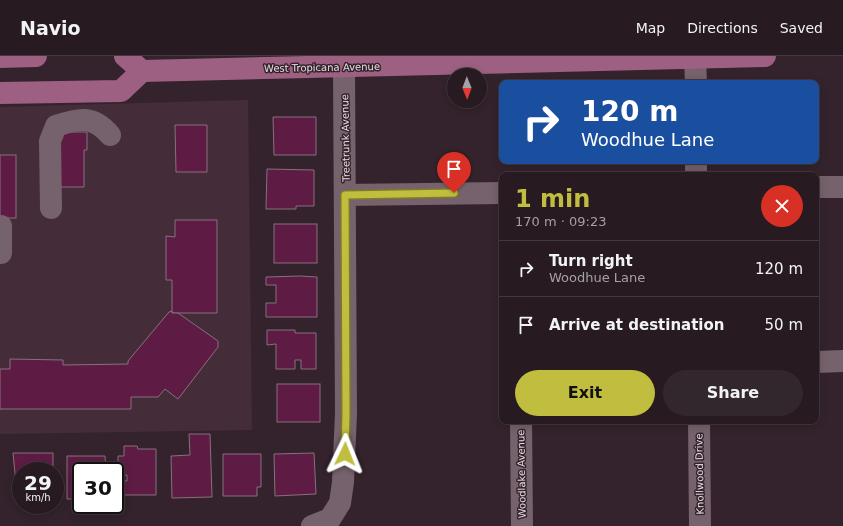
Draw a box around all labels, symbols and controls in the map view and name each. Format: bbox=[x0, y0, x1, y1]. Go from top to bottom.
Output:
text: Navio bbox=[20, 17, 81, 39]
text: Map bbox=[636, 20, 665, 36]
text: Directions bbox=[687, 20, 758, 36]
text: Saved bbox=[780, 20, 823, 36]
street label: West Tropicana Avenue bbox=[264, 61, 380, 74]
north arrow bbox=[447, 68, 487, 108]
map controls bbox=[447, 68, 487, 108]
street label: Treetrunk Avenue bbox=[339, 94, 352, 183]
text: 120 m bbox=[581, 95, 678, 128]
icon: right bbox=[515, 96, 567, 148]
text: Woodhue Lane bbox=[581, 129, 714, 150]
pin bbox=[437, 152, 471, 193]
icon: arrive bbox=[443, 158, 465, 180]
text: 1 min bbox=[515, 185, 590, 213]
button: close bbox=[761, 185, 803, 227]
text: 170 m · 09:23 bbox=[515, 214, 606, 229]
text: Turn right bbox=[549, 252, 633, 270]
icon: right bbox=[515, 258, 537, 280]
text: 120 m bbox=[755, 260, 803, 278]
text: Woodhue Lane bbox=[549, 270, 645, 285]
icon: arrive bbox=[515, 314, 537, 336]
text: Arrive at destination bbox=[549, 316, 724, 334]
text: 50 m bbox=[765, 316, 803, 334]
button: Exit bbox=[515, 370, 655, 416]
button: Share bbox=[663, 370, 803, 416]
street label: Woodlake Avenue bbox=[515, 430, 528, 518]
position arrow bbox=[324, 433, 366, 475]
street label: Knollwood Drive bbox=[693, 433, 706, 515]
speed limit sign: 30 bbox=[72, 462, 124, 514]
text: 29 bbox=[24, 471, 52, 495]
text: km/h bbox=[25, 492, 51, 503]

